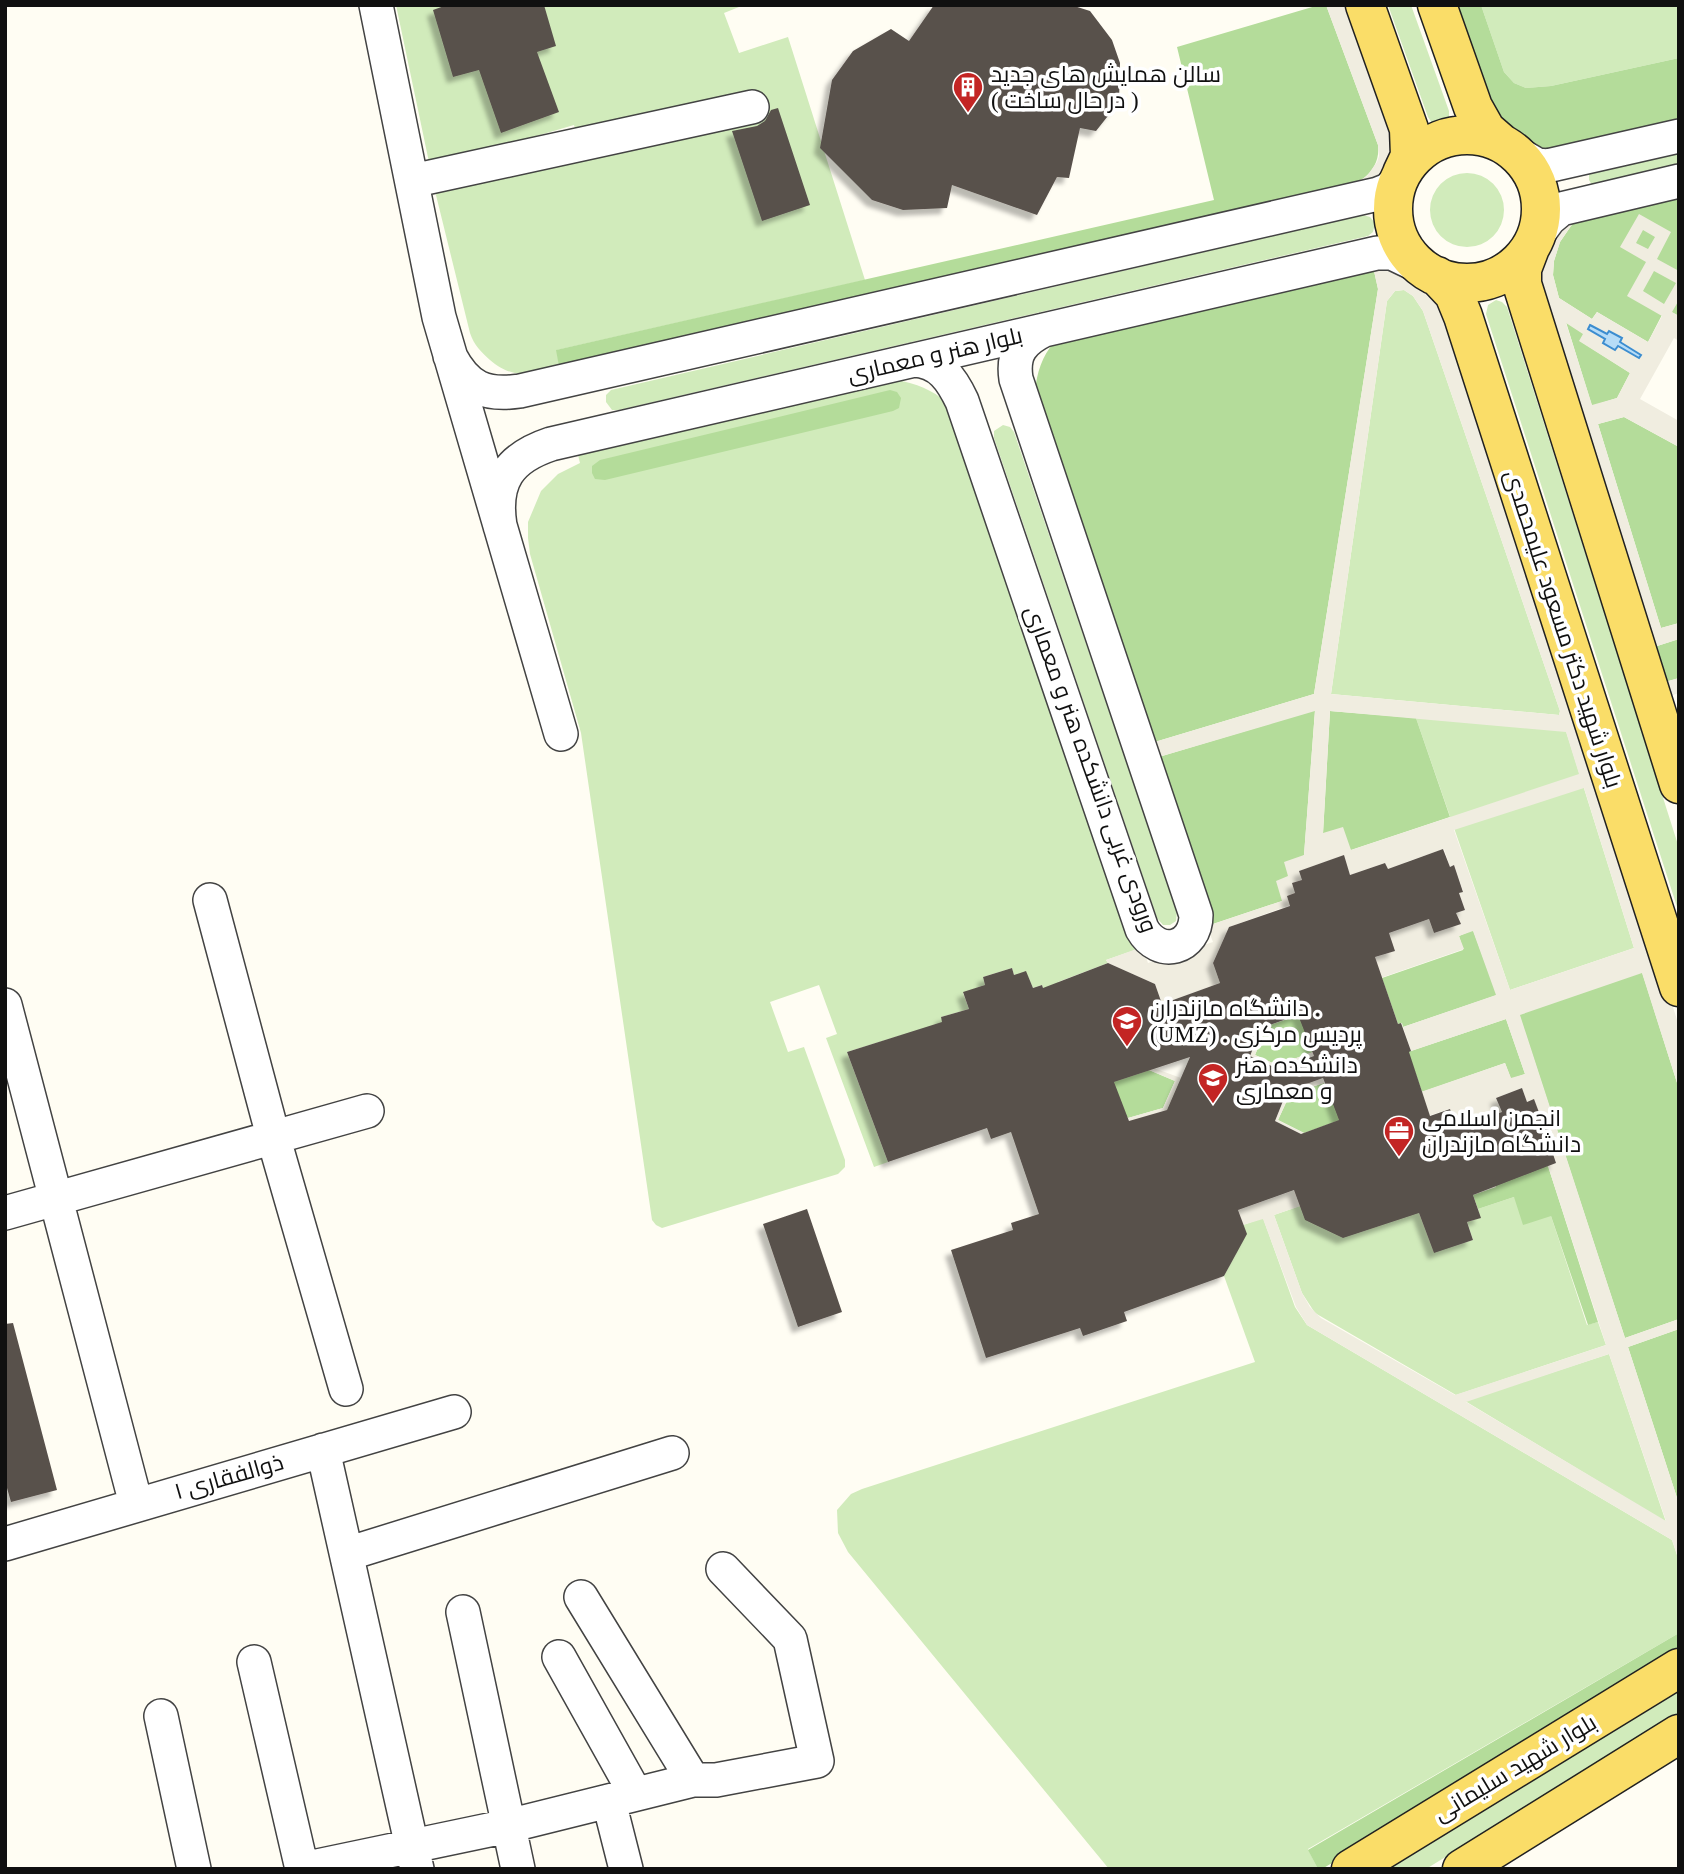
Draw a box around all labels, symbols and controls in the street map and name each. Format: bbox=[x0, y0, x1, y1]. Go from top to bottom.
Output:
place label: سالن همایش های جدید ( در حال ساخت ) bbox=[991, 62, 1221, 114]
building icon: سالن همایش های جدید ( در حال ساخت ) bbox=[951, 70, 985, 114]
street label: بلوار هنر و معماری bbox=[845, 323, 1025, 388]
street label: بلوار شهید دکتر مسعود علیمحمدی bbox=[1499, 467, 1626, 792]
street label: ورودی غربی دانشکده هنر و معماری bbox=[1019, 602, 1162, 936]
place label: دانشگاه مازندران . (UMZ) . پردیس مرکزی bbox=[1150, 996, 1362, 1049]
school or university icon: دانشگاه مازندران . (UMZ) . پردیس مرکزی bbox=[1110, 1004, 1144, 1048]
place label: دانشکده هنر و معماری bbox=[1234, 1053, 1358, 1105]
school or university icon: دانشکده هنر و معماری bbox=[1196, 1061, 1230, 1105]
place label: انجمن اسلامی دانشگاه مازندران bbox=[1422, 1106, 1581, 1158]
office icon: انجمن اسلامی دانشگاه مازندران bbox=[1382, 1114, 1416, 1158]
street label: ذوالفقاری ۱ bbox=[172, 1450, 286, 1505]
street label: بلوار شهید سلیمانی bbox=[1429, 1710, 1601, 1827]

